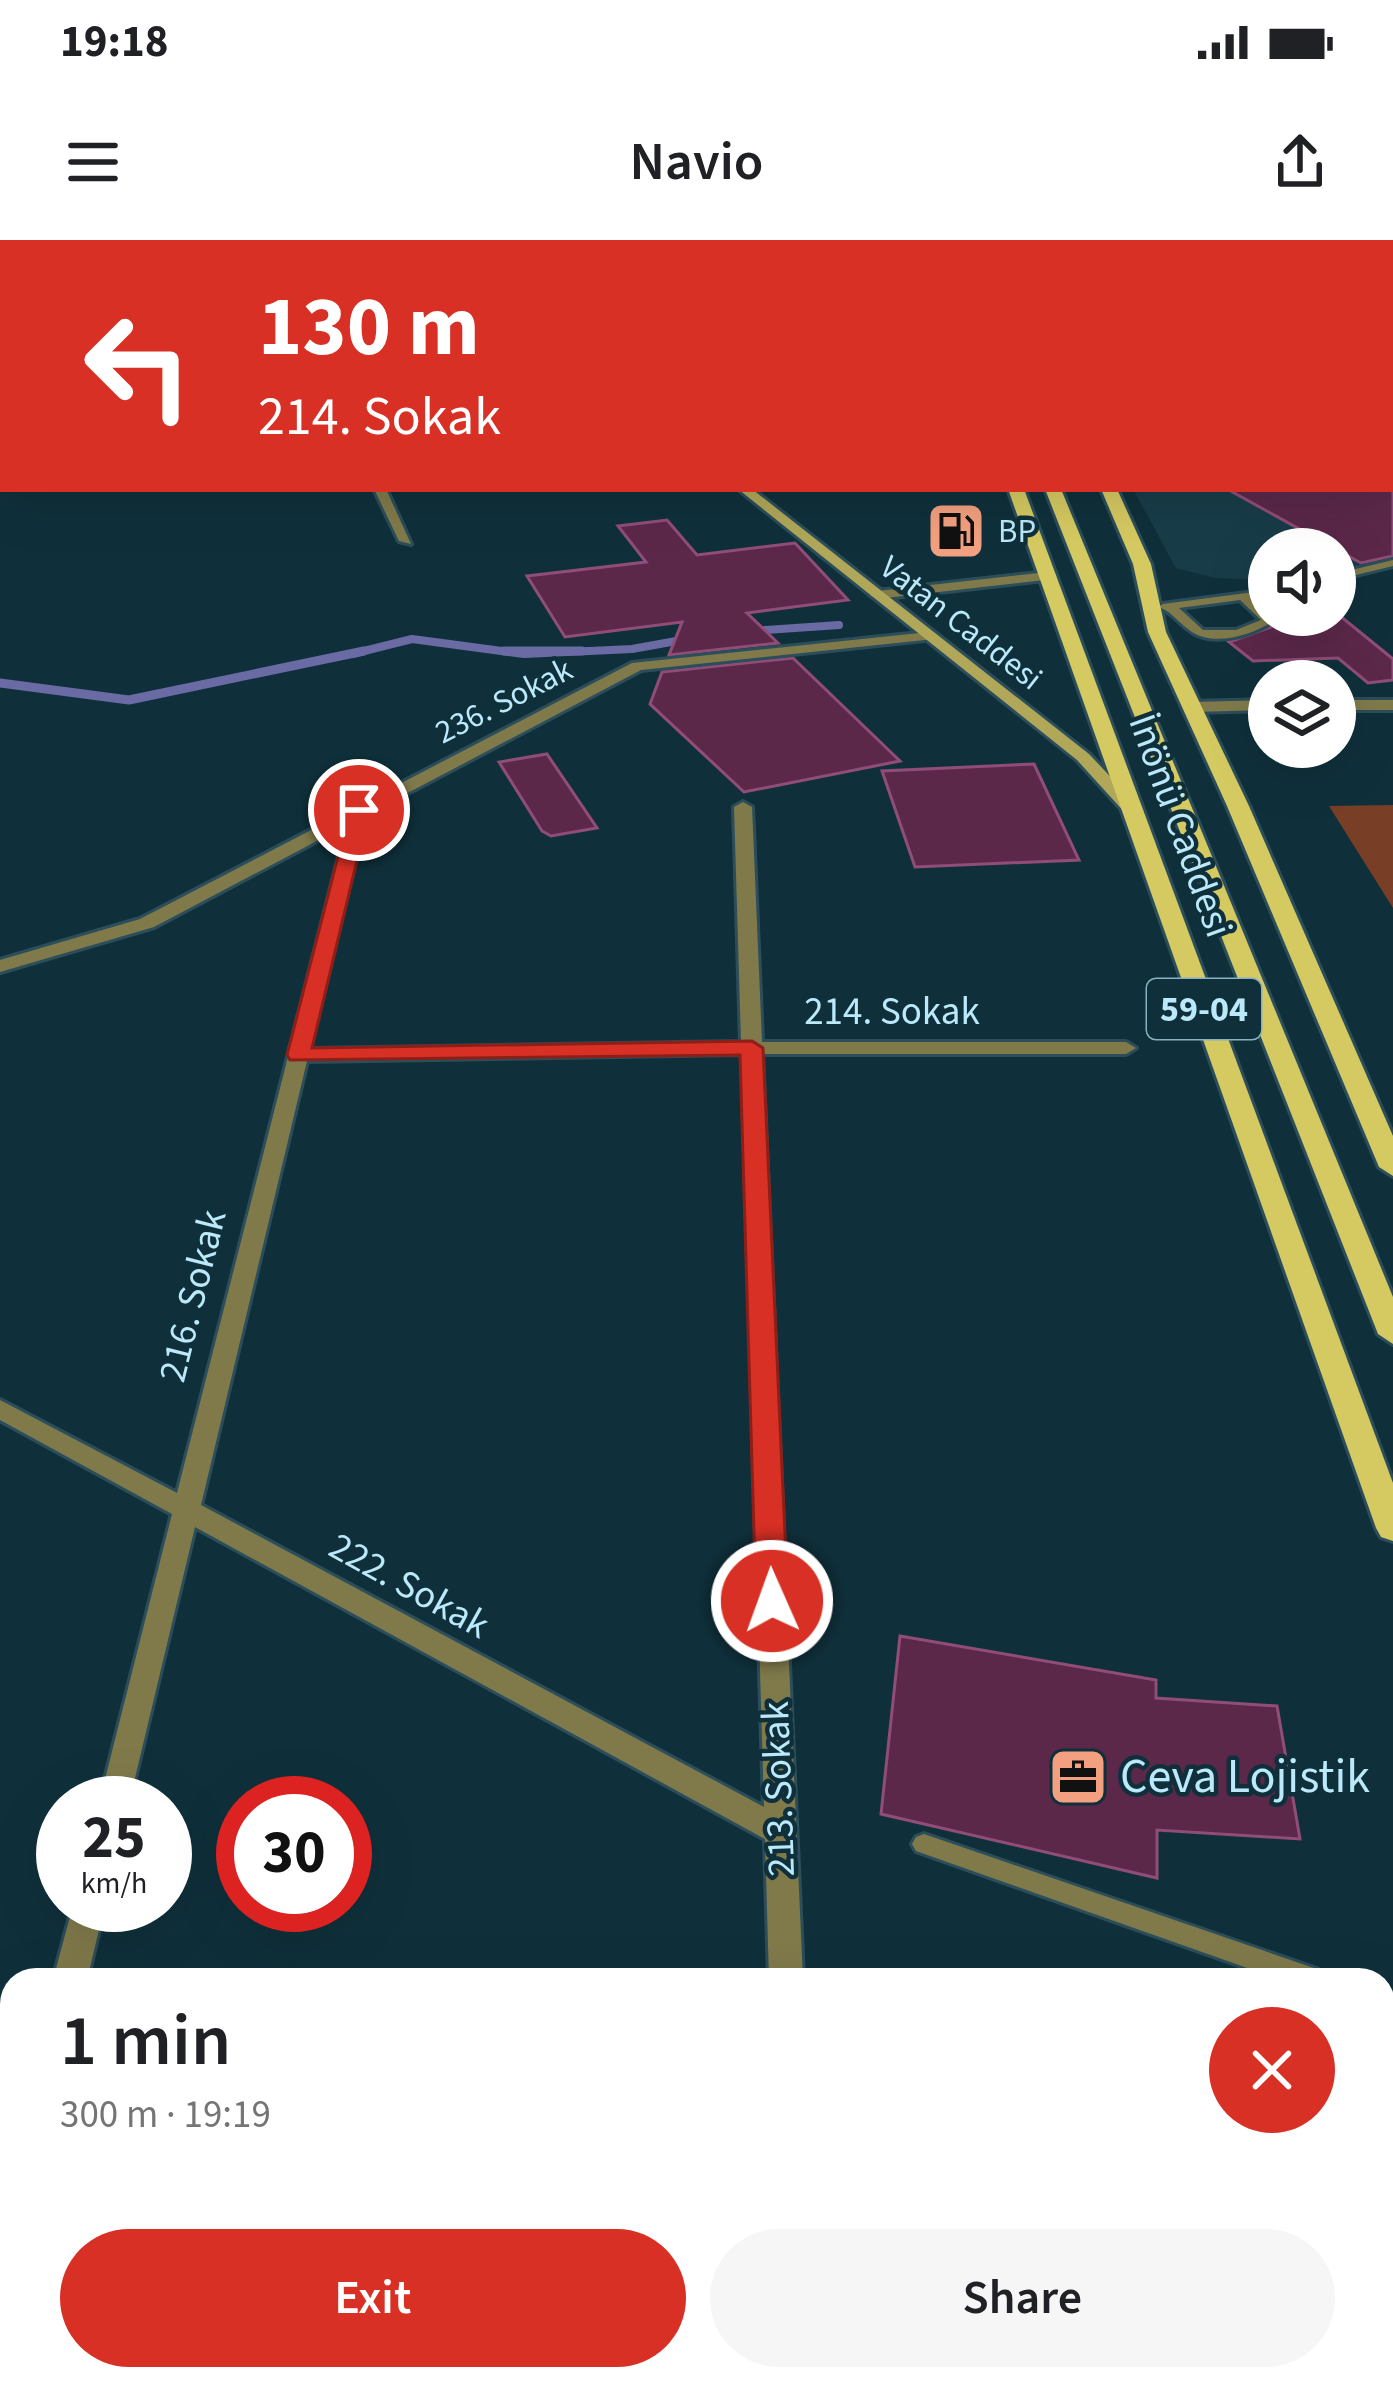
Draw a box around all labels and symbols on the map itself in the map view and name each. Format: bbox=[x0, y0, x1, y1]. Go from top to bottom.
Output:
fuel station icon: BP bbox=[925, 500, 987, 562]
place label: BP bbox=[998, 508, 1036, 555]
street label: Vatan Caddesi bbox=[870, 545, 1052, 701]
street label: 236. Sokak bbox=[427, 646, 581, 756]
street label: İnönü Caddesi bbox=[1114, 707, 1246, 945]
pin bbox=[308, 759, 410, 861]
road number: 59-04 bbox=[1147, 979, 1261, 1039]
street label: 214. Sokak bbox=[804, 984, 980, 1040]
street label: 216. Sokak bbox=[145, 1204, 241, 1388]
street label: 222. Sokak bbox=[319, 1519, 499, 1653]
position arrow bbox=[709, 1538, 835, 1664]
street label: 213. Sokak bbox=[748, 1700, 810, 1878]
place label: Ceva Lojistik bbox=[1120, 1743, 1370, 1811]
office icon: Ceva Lojistik bbox=[1047, 1746, 1109, 1808]
speed limit sign: 30 bbox=[216, 1776, 372, 1932]

